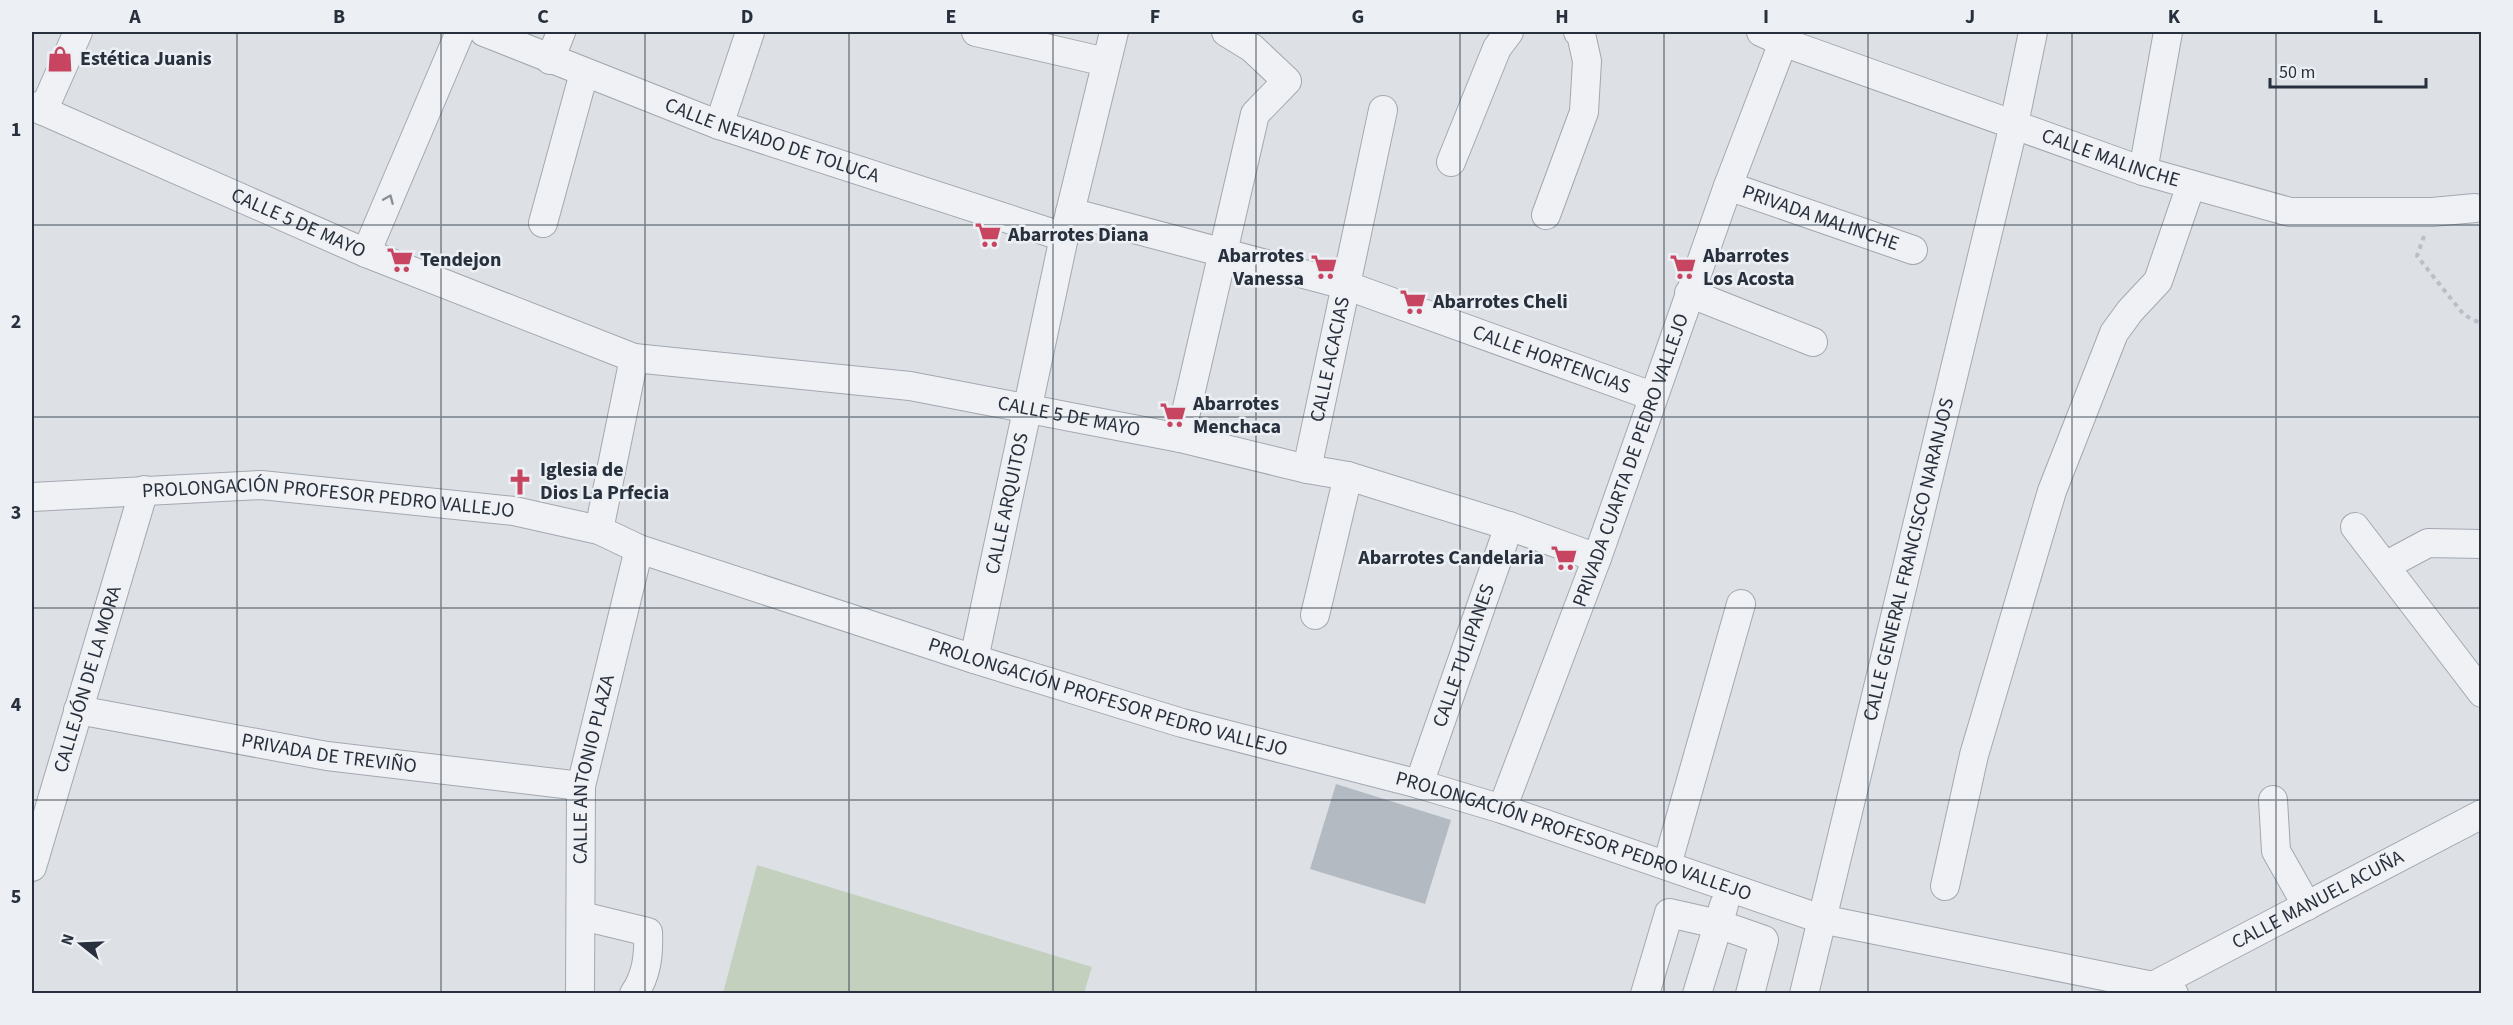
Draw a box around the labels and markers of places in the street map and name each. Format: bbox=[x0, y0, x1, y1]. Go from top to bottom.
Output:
shop icon: Estética Juanis bbox=[45, 44, 75, 74]
place label: Estética Juanis bbox=[80, 45, 212, 73]
supermarket icon: Abarrotes Diana bbox=[973, 220, 1003, 250]
place label: Abarrotes Diana bbox=[1007, 221, 1149, 249]
place label: Abarrotes Vanessa bbox=[1217, 242, 1304, 293]
place label: Abarrotes Los Acosta bbox=[1702, 242, 1794, 293]
supermarket icon: Tendejon bbox=[385, 245, 415, 275]
place label: Tendejon bbox=[420, 246, 501, 274]
supermarket icon: Abarrotes Vanessa bbox=[1309, 252, 1339, 282]
supermarket icon: Abarrotes Los Acosta bbox=[1668, 252, 1698, 282]
supermarket icon: Abarrotes Cheli bbox=[1398, 287, 1428, 317]
place label: Abarrotes Cheli bbox=[1432, 288, 1568, 316]
place label: Abarrotes Menchaca bbox=[1192, 390, 1281, 441]
supermarket icon: Abarrotes Menchaca bbox=[1158, 400, 1188, 430]
place label: Iglesia de Dios La Prfecia bbox=[540, 456, 669, 507]
church icon: Iglesia de Dios La Prfecia bbox=[505, 467, 535, 497]
supermarket icon: Abarrotes Candelaria bbox=[1549, 543, 1579, 573]
place label: Abarrotes Candelaria bbox=[1357, 544, 1544, 572]

